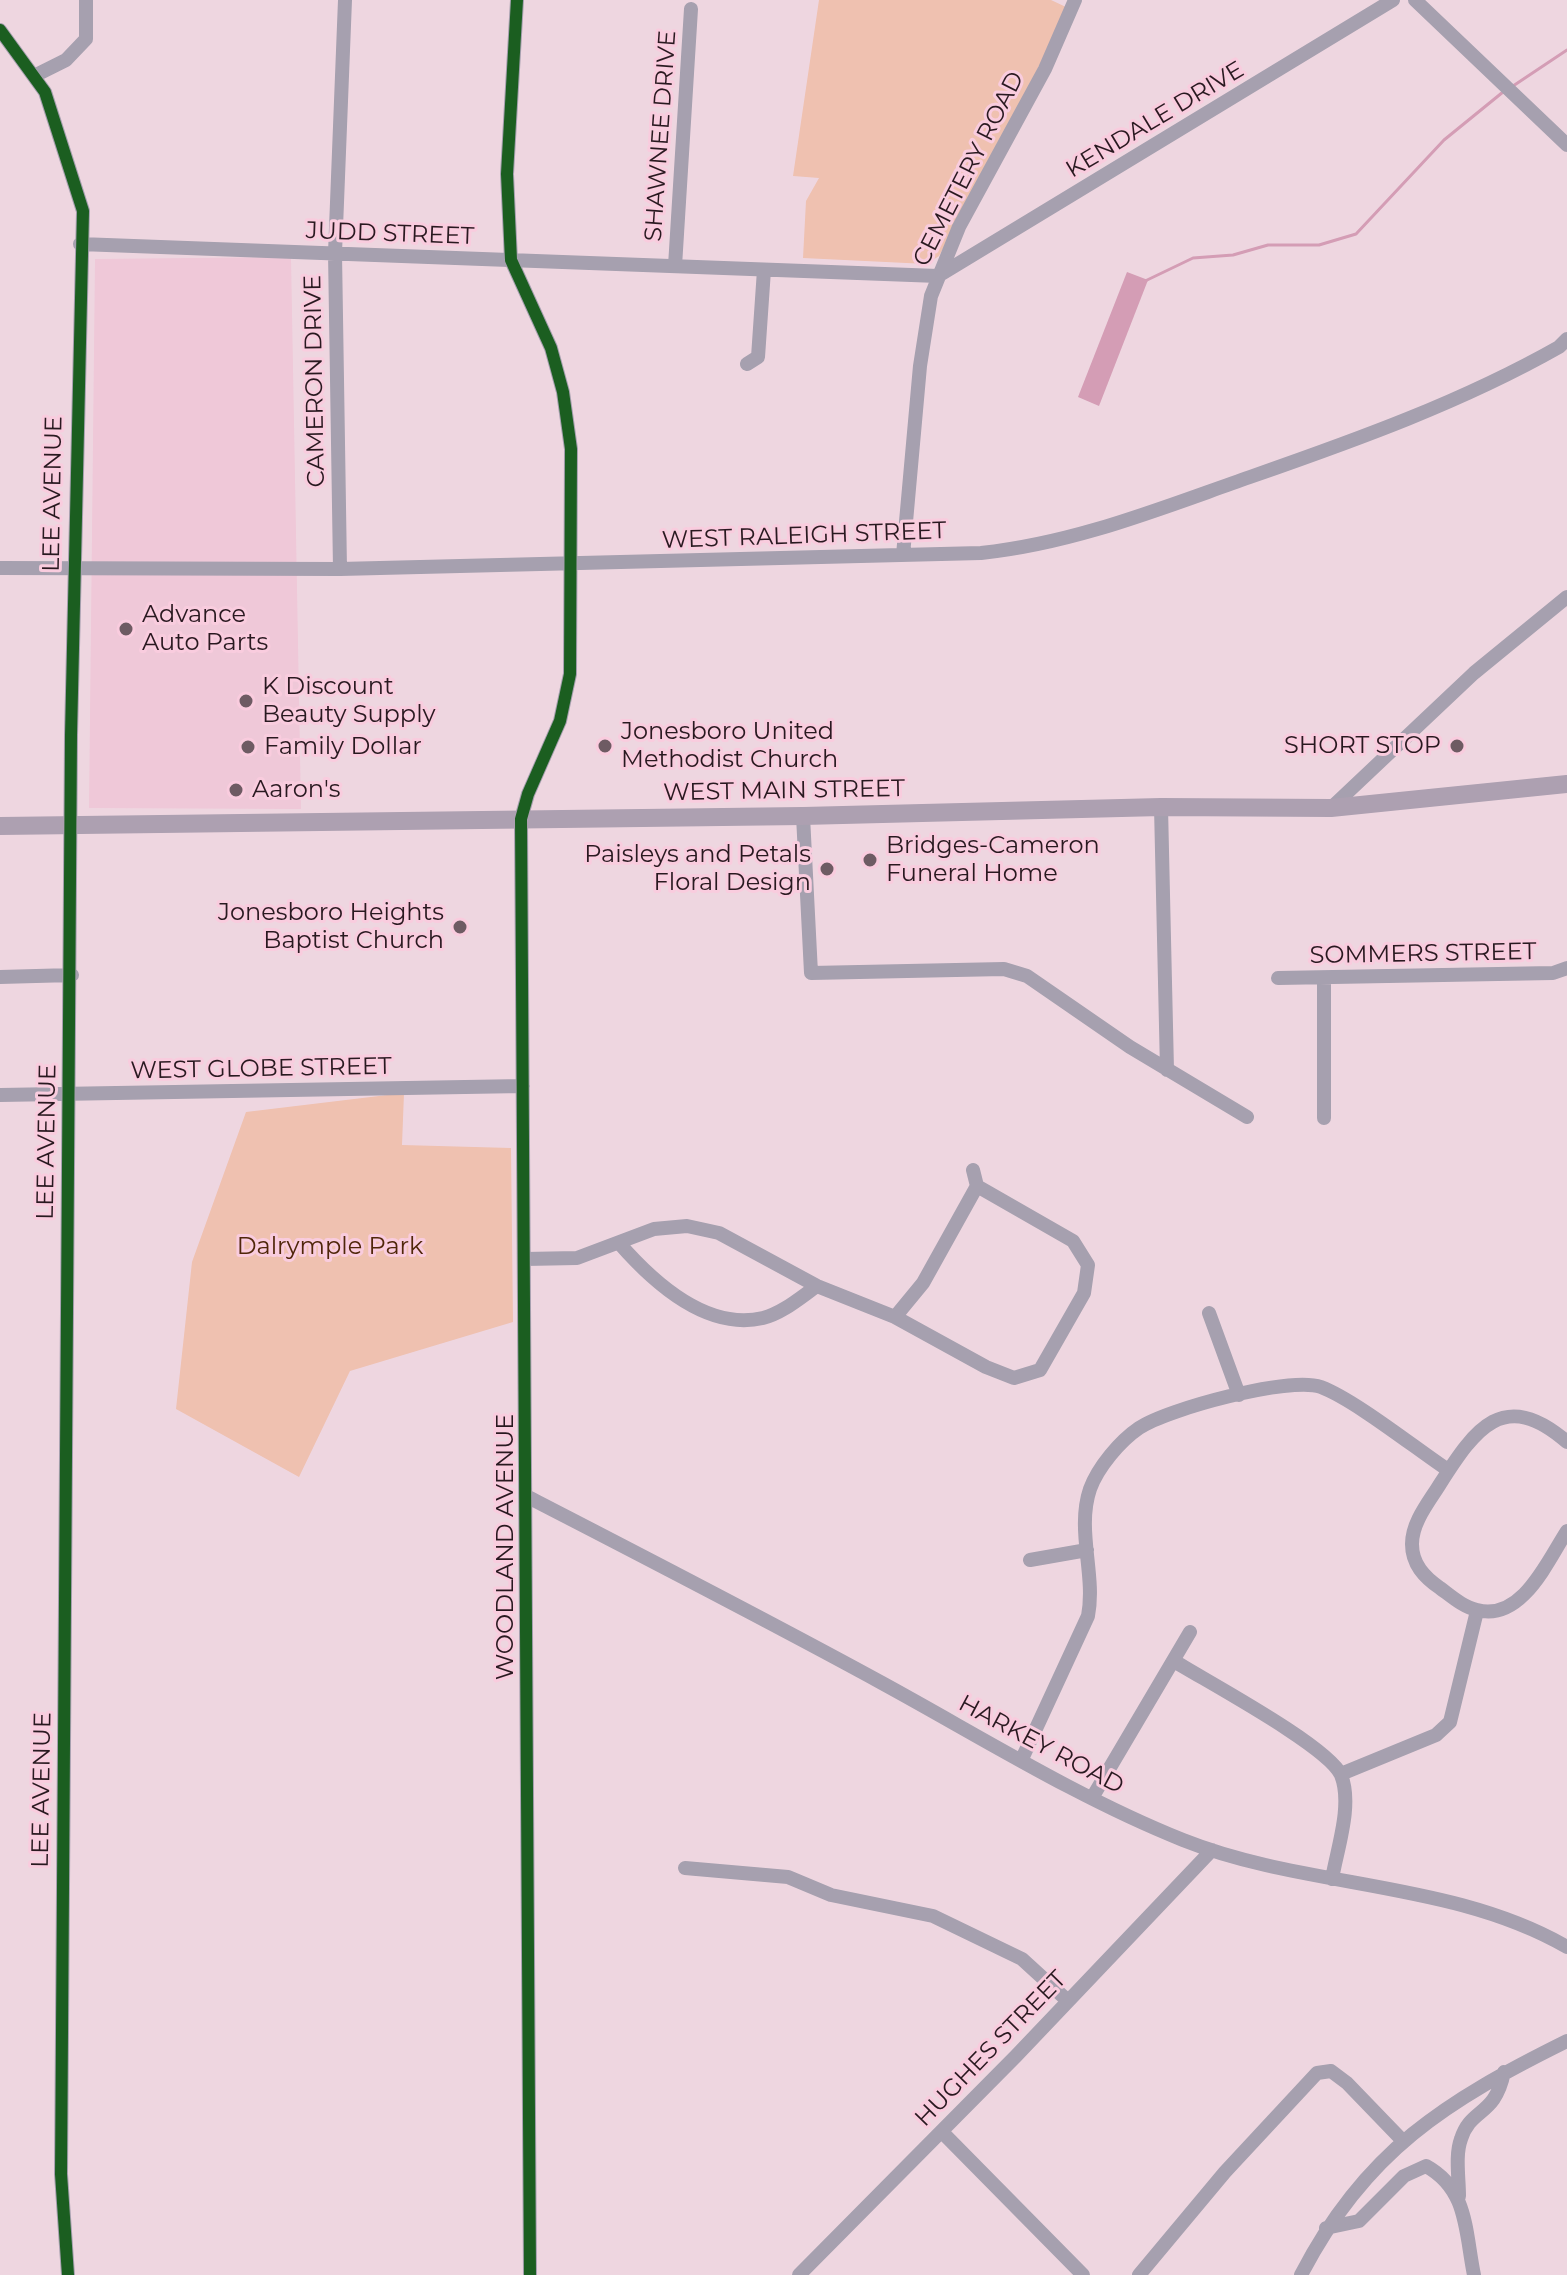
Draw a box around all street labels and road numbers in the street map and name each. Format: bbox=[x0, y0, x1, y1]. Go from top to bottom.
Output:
street label: SHAWNEE DRIVE bbox=[639, 30, 683, 242]
street label: KENDALE DRIVE bbox=[1061, 56, 1249, 184]
street label: CEMETERY ROAD bbox=[907, 67, 1031, 271]
street label: JUDD STREET bbox=[305, 217, 475, 251]
street label: CAMERON DRIVE bbox=[299, 274, 331, 488]
street label: LEE AVENUE bbox=[37, 416, 69, 572]
street label: WEST RALEIGH STREET bbox=[661, 517, 947, 555]
street label: WEST MAIN STREET bbox=[663, 774, 905, 808]
street label: SOMMERS STREET bbox=[1309, 938, 1537, 970]
street label: WEST GLOBE STREET bbox=[130, 1052, 392, 1086]
street label: LEE AVENUE bbox=[31, 1064, 63, 1220]
street label: WOODLAND AVENUE bbox=[492, 1414, 520, 1680]
street label: HARKEY ROAD bbox=[954, 1689, 1128, 1801]
street label: LEE AVENUE bbox=[26, 1712, 58, 1868]
street label: HUGHES STREET bbox=[909, 1965, 1073, 2133]

